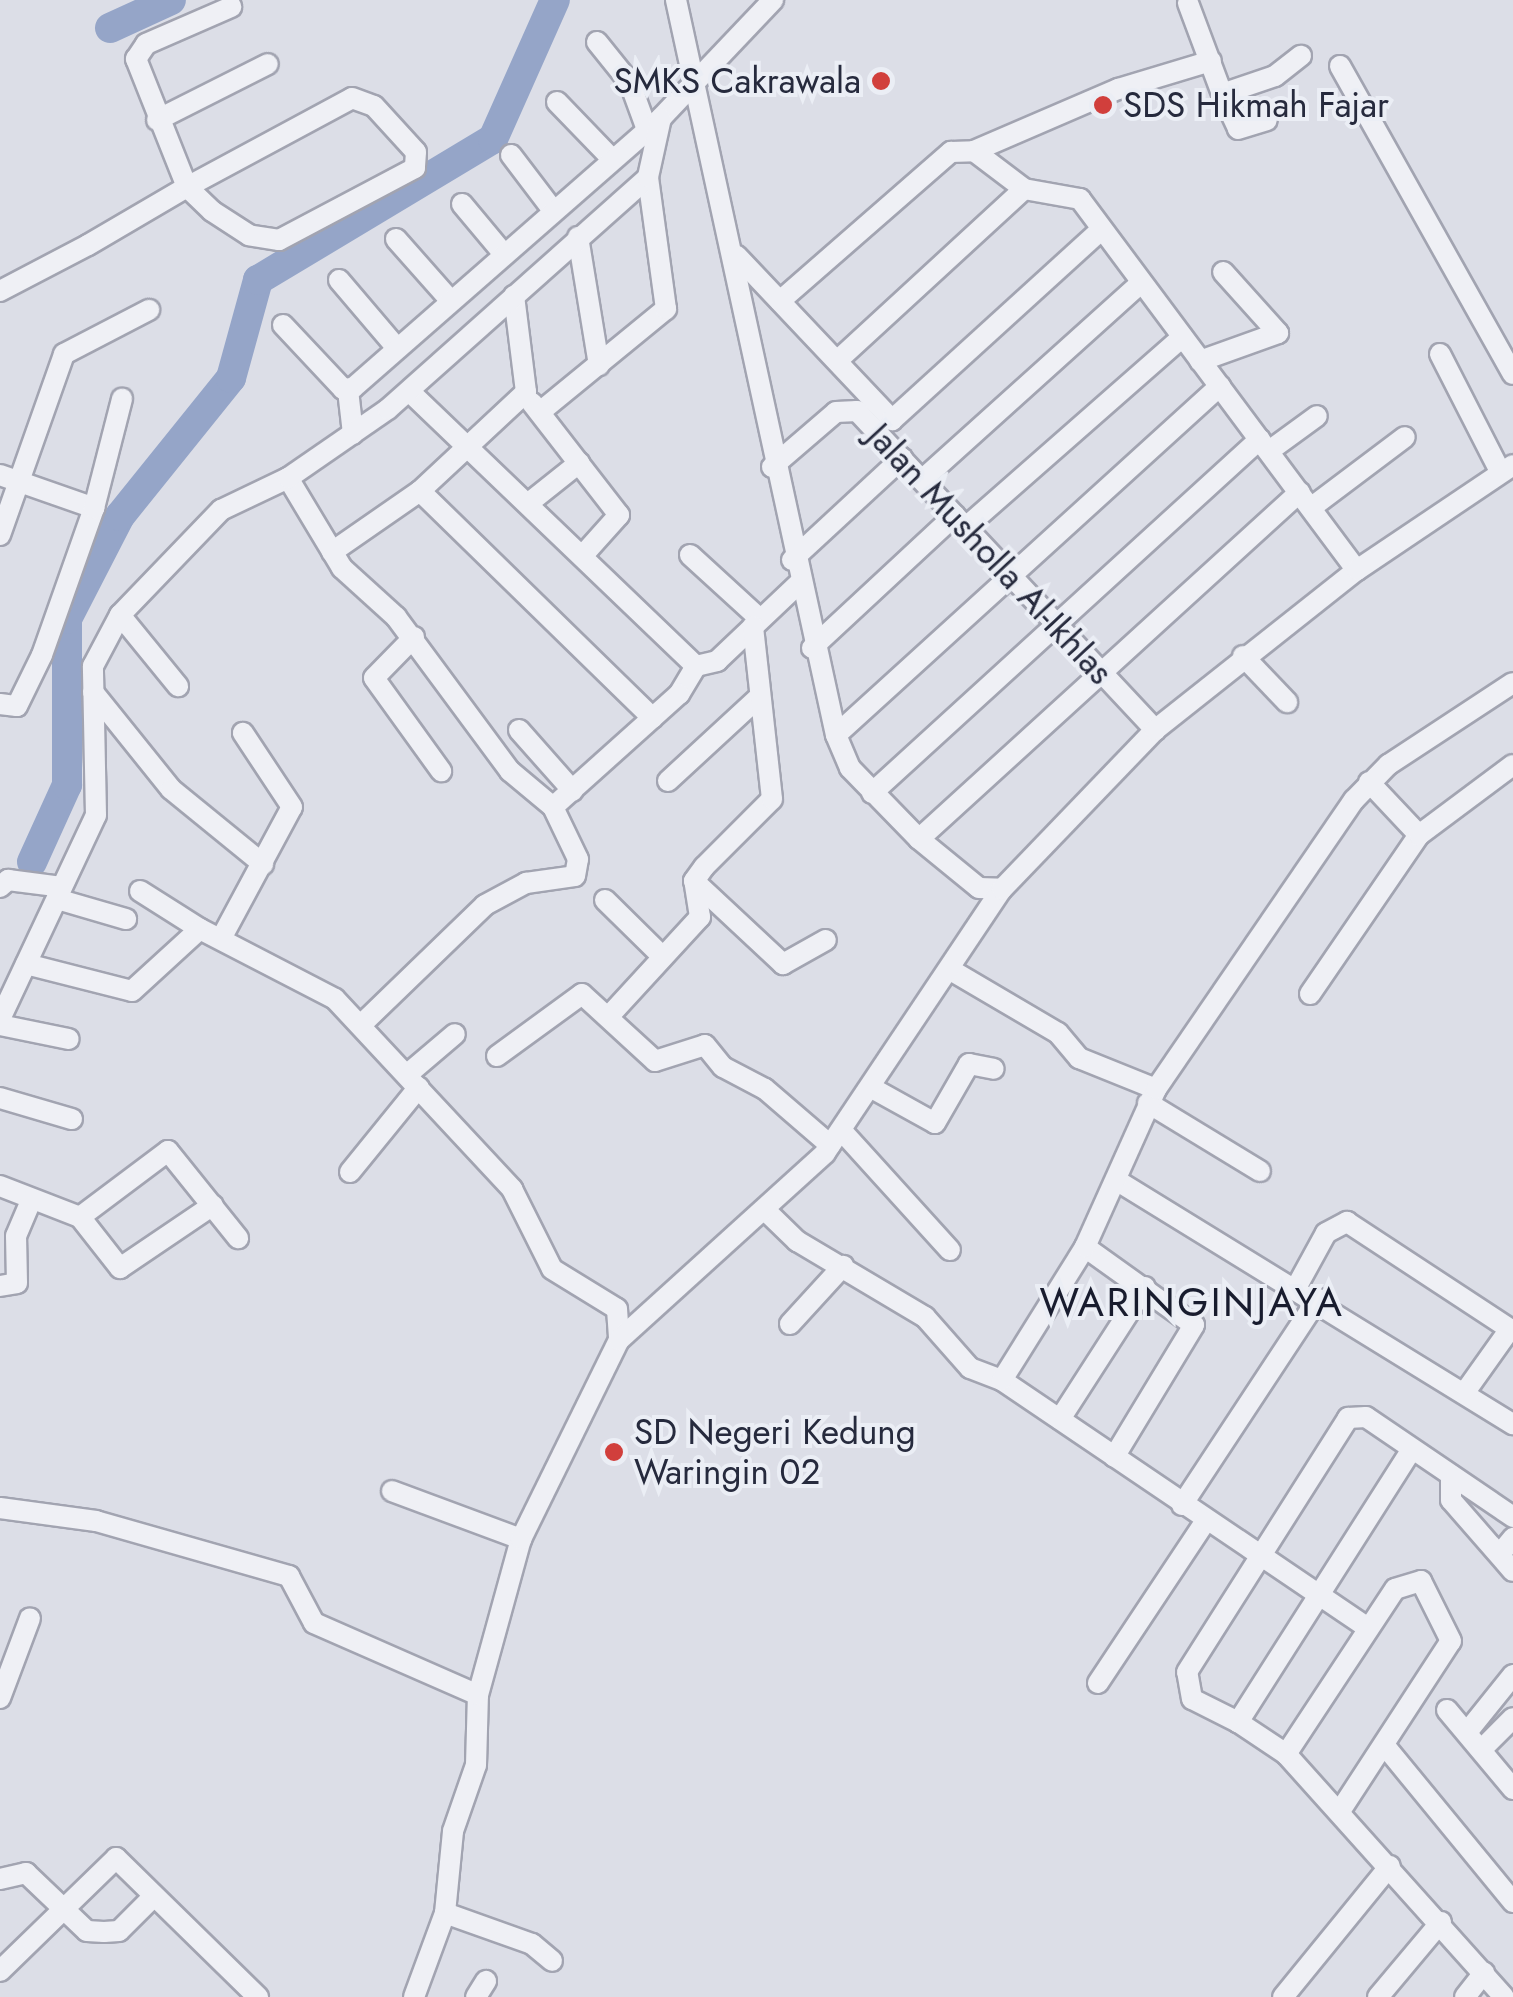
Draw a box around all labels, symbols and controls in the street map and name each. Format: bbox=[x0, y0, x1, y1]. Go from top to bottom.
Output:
place label: SMKS Cakrawala bbox=[614, 60, 861, 102]
marker: SMKS Cakrawala bbox=[870, 70, 892, 92]
place label: SDS Hikmah Fajar bbox=[1123, 84, 1389, 126]
marker: SDS Hikmah Fajar bbox=[1092, 94, 1114, 116]
street label: Jalan Musholla Al-Ikhlas bbox=[859, 415, 1121, 693]
district label: WARINGINJAYA bbox=[1039, 1278, 1345, 1326]
place label: SD Negeri Kedung Waringin 02 bbox=[634, 1411, 916, 1493]
marker: SD Negeri Kedung Waringin 02 bbox=[603, 1441, 625, 1463]

